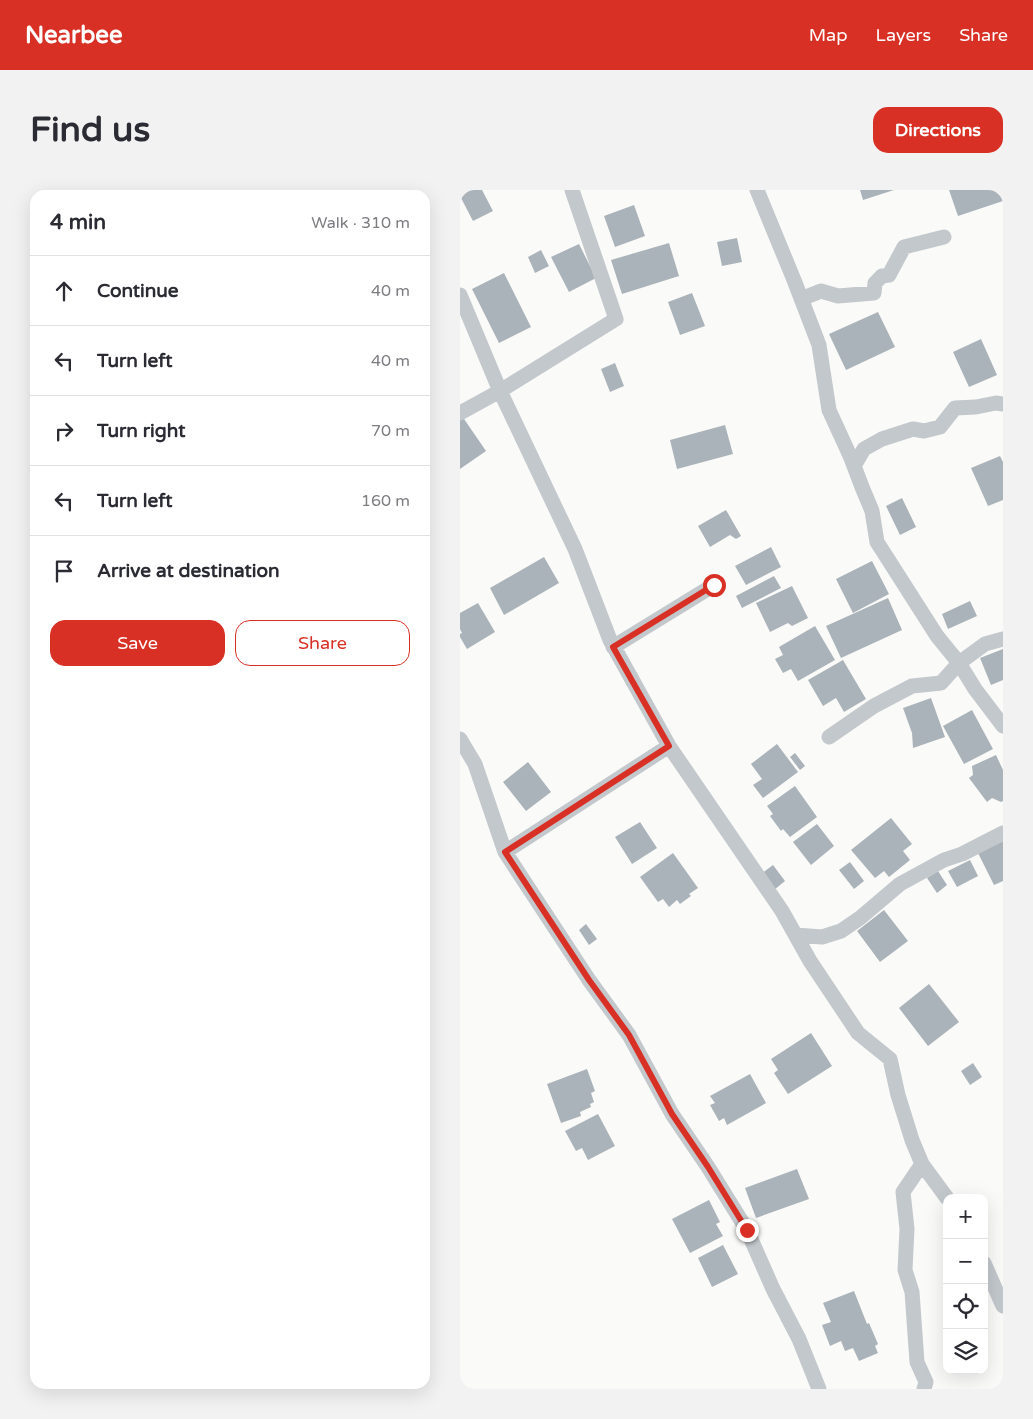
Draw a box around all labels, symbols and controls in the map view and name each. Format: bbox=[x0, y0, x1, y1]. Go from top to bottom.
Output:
text: Nearbee bbox=[25, 21, 123, 50]
text: Map bbox=[809, 24, 848, 46]
text: Layers bbox=[876, 24, 931, 46]
text: Share bbox=[959, 24, 1008, 46]
button: Directions bbox=[873, 107, 1003, 153]
text: Find us bbox=[30, 109, 150, 151]
text: 4 min bbox=[50, 210, 106, 235]
text: Walk · 310 m bbox=[311, 213, 410, 233]
icon: ahead bbox=[50, 277, 78, 305]
text: Continue bbox=[97, 280, 179, 302]
text: 40 m bbox=[371, 281, 410, 301]
icon: left bbox=[50, 347, 78, 375]
text: Turn left bbox=[97, 350, 173, 372]
text: 40 m bbox=[371, 351, 410, 371]
icon: right bbox=[50, 417, 78, 445]
text: Turn right bbox=[97, 420, 185, 442]
text: 70 m bbox=[371, 421, 410, 441]
icon: left bbox=[50, 487, 78, 515]
text: Turn left bbox=[97, 490, 173, 512]
text: 160 m bbox=[361, 491, 410, 511]
icon: arrive bbox=[50, 557, 78, 585]
text: Arrive at destination bbox=[97, 560, 280, 582]
route start bbox=[703, 574, 726, 597]
button: Save bbox=[50, 620, 225, 666]
button: Share bbox=[235, 620, 410, 666]
map controls bbox=[943, 1194, 988, 1374]
button: + bbox=[943, 1194, 988, 1239]
route end bbox=[736, 1219, 759, 1242]
button: − bbox=[943, 1239, 988, 1284]
button: locate bbox=[943, 1284, 988, 1329]
button: layers bbox=[943, 1329, 988, 1374]

